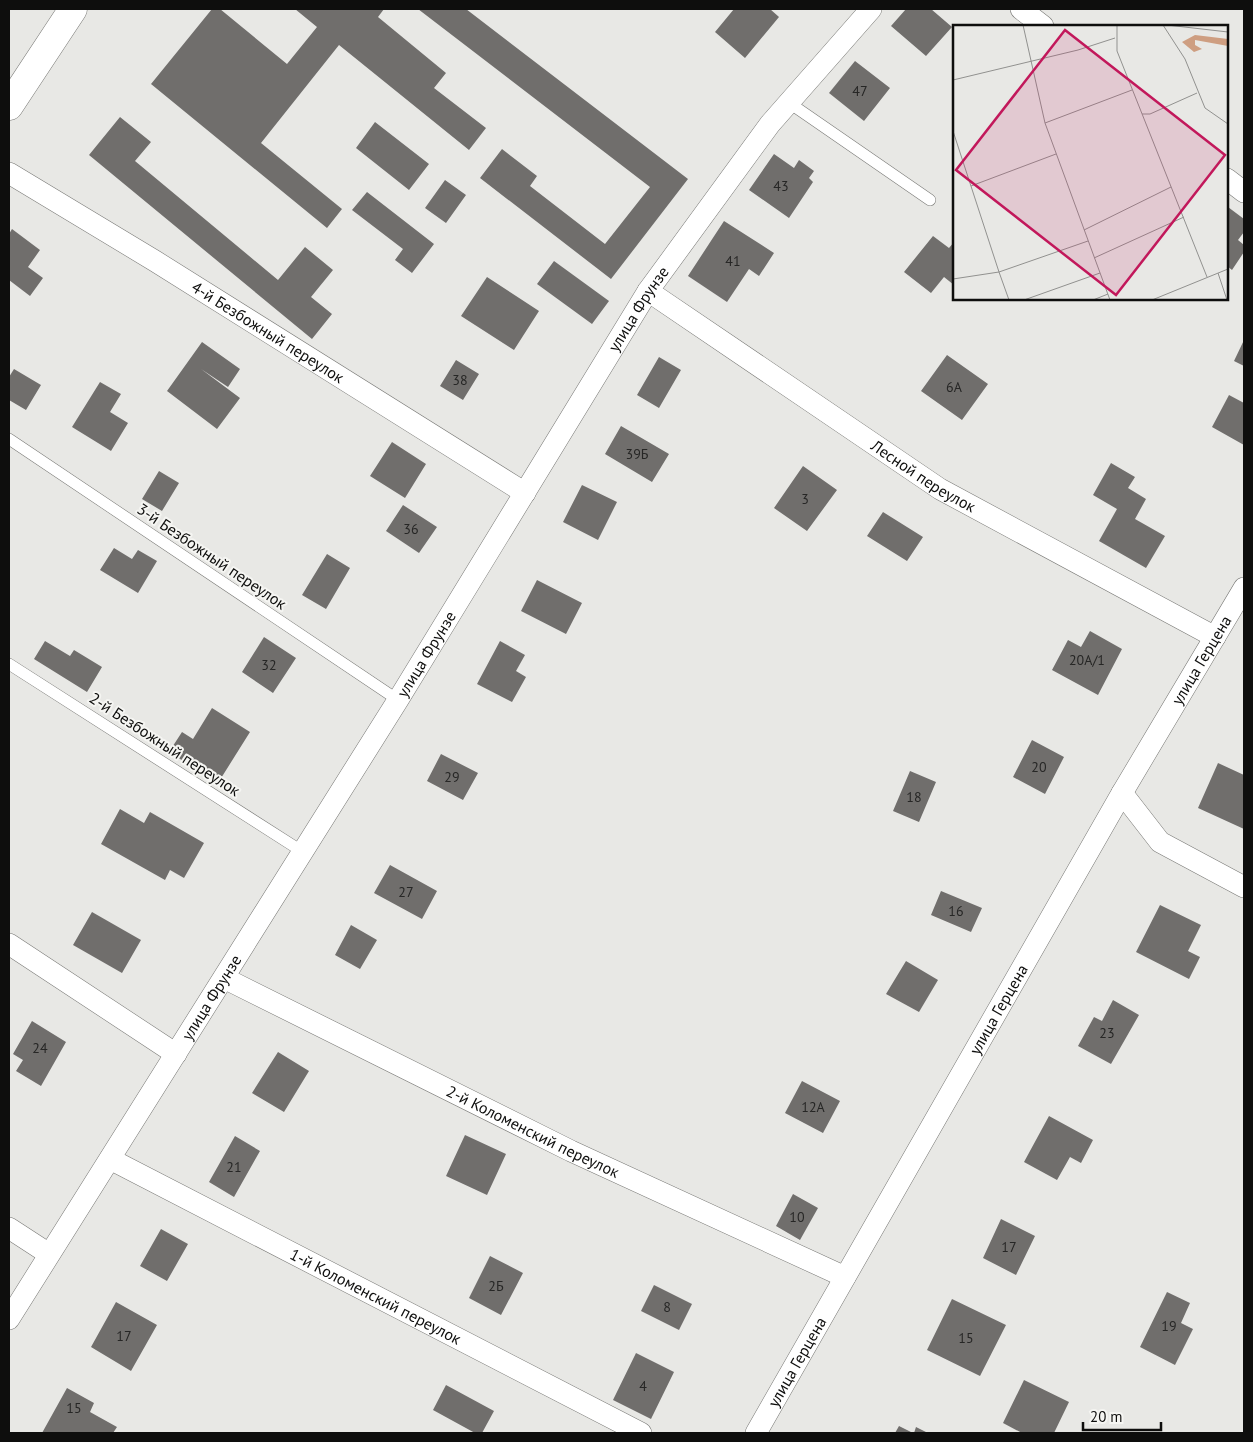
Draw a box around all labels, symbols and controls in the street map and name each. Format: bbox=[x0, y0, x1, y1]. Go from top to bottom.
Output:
inset map bbox=[953, 25, 1228, 300]
house number: 47 bbox=[852, 82, 868, 100]
house number: 43 bbox=[773, 177, 789, 195]
house number: 41 bbox=[725, 252, 741, 270]
street label: улица Фрунзе bbox=[603, 262, 673, 355]
street label: 4-й Безбожный переулок bbox=[188, 277, 348, 387]
house number: 38 bbox=[452, 371, 468, 389]
house number: 6А bbox=[946, 378, 963, 396]
street label: Лесной переулок bbox=[867, 435, 980, 517]
house number: 39Б bbox=[626, 445, 649, 463]
house number: 3 bbox=[801, 490, 809, 508]
street label: 3-й Безбожный переулок bbox=[133, 499, 291, 614]
house number: 36 bbox=[403, 520, 419, 538]
street label: улица Фрунзе bbox=[392, 607, 460, 701]
street label: улица Герцена bbox=[1167, 612, 1235, 708]
house number: 20А/1 bbox=[1069, 651, 1105, 669]
house number: 32 bbox=[261, 656, 277, 674]
street label: 2-й Безбожный переулок bbox=[86, 688, 245, 801]
house number: 20 bbox=[1031, 758, 1047, 776]
house number: 29 bbox=[444, 768, 460, 786]
house number: 18 bbox=[906, 788, 922, 806]
house number: 27 bbox=[398, 883, 414, 901]
house number: 16 bbox=[948, 902, 964, 920]
street label: улица Фрунзе bbox=[177, 951, 246, 1044]
street label: улица Герцена bbox=[965, 961, 1032, 1058]
house number: 23 bbox=[1099, 1024, 1115, 1042]
house number: 24 bbox=[32, 1039, 48, 1057]
street label: 2-й Коломенский переулок bbox=[443, 1081, 623, 1182]
house number: 12А bbox=[801, 1098, 826, 1116]
house number: 21 bbox=[226, 1158, 242, 1176]
house number: 10 bbox=[789, 1208, 805, 1226]
house number: 17 bbox=[1001, 1238, 1017, 1256]
street label: 1-й Коломенский переулок bbox=[287, 1244, 465, 1349]
house number: 2Б bbox=[488, 1277, 504, 1295]
house number: 8 bbox=[663, 1298, 671, 1316]
street label: улица Герцена bbox=[763, 1313, 830, 1410]
house number: 19 bbox=[1161, 1317, 1177, 1335]
house number: 17 bbox=[116, 1327, 132, 1345]
house number: 15 bbox=[958, 1329, 974, 1347]
house number: 4 bbox=[639, 1377, 647, 1395]
house number: 15 bbox=[66, 1399, 82, 1417]
scale bar bbox=[1083, 1400, 1160, 1432]
text: 20 m bbox=[1090, 1407, 1123, 1426]

